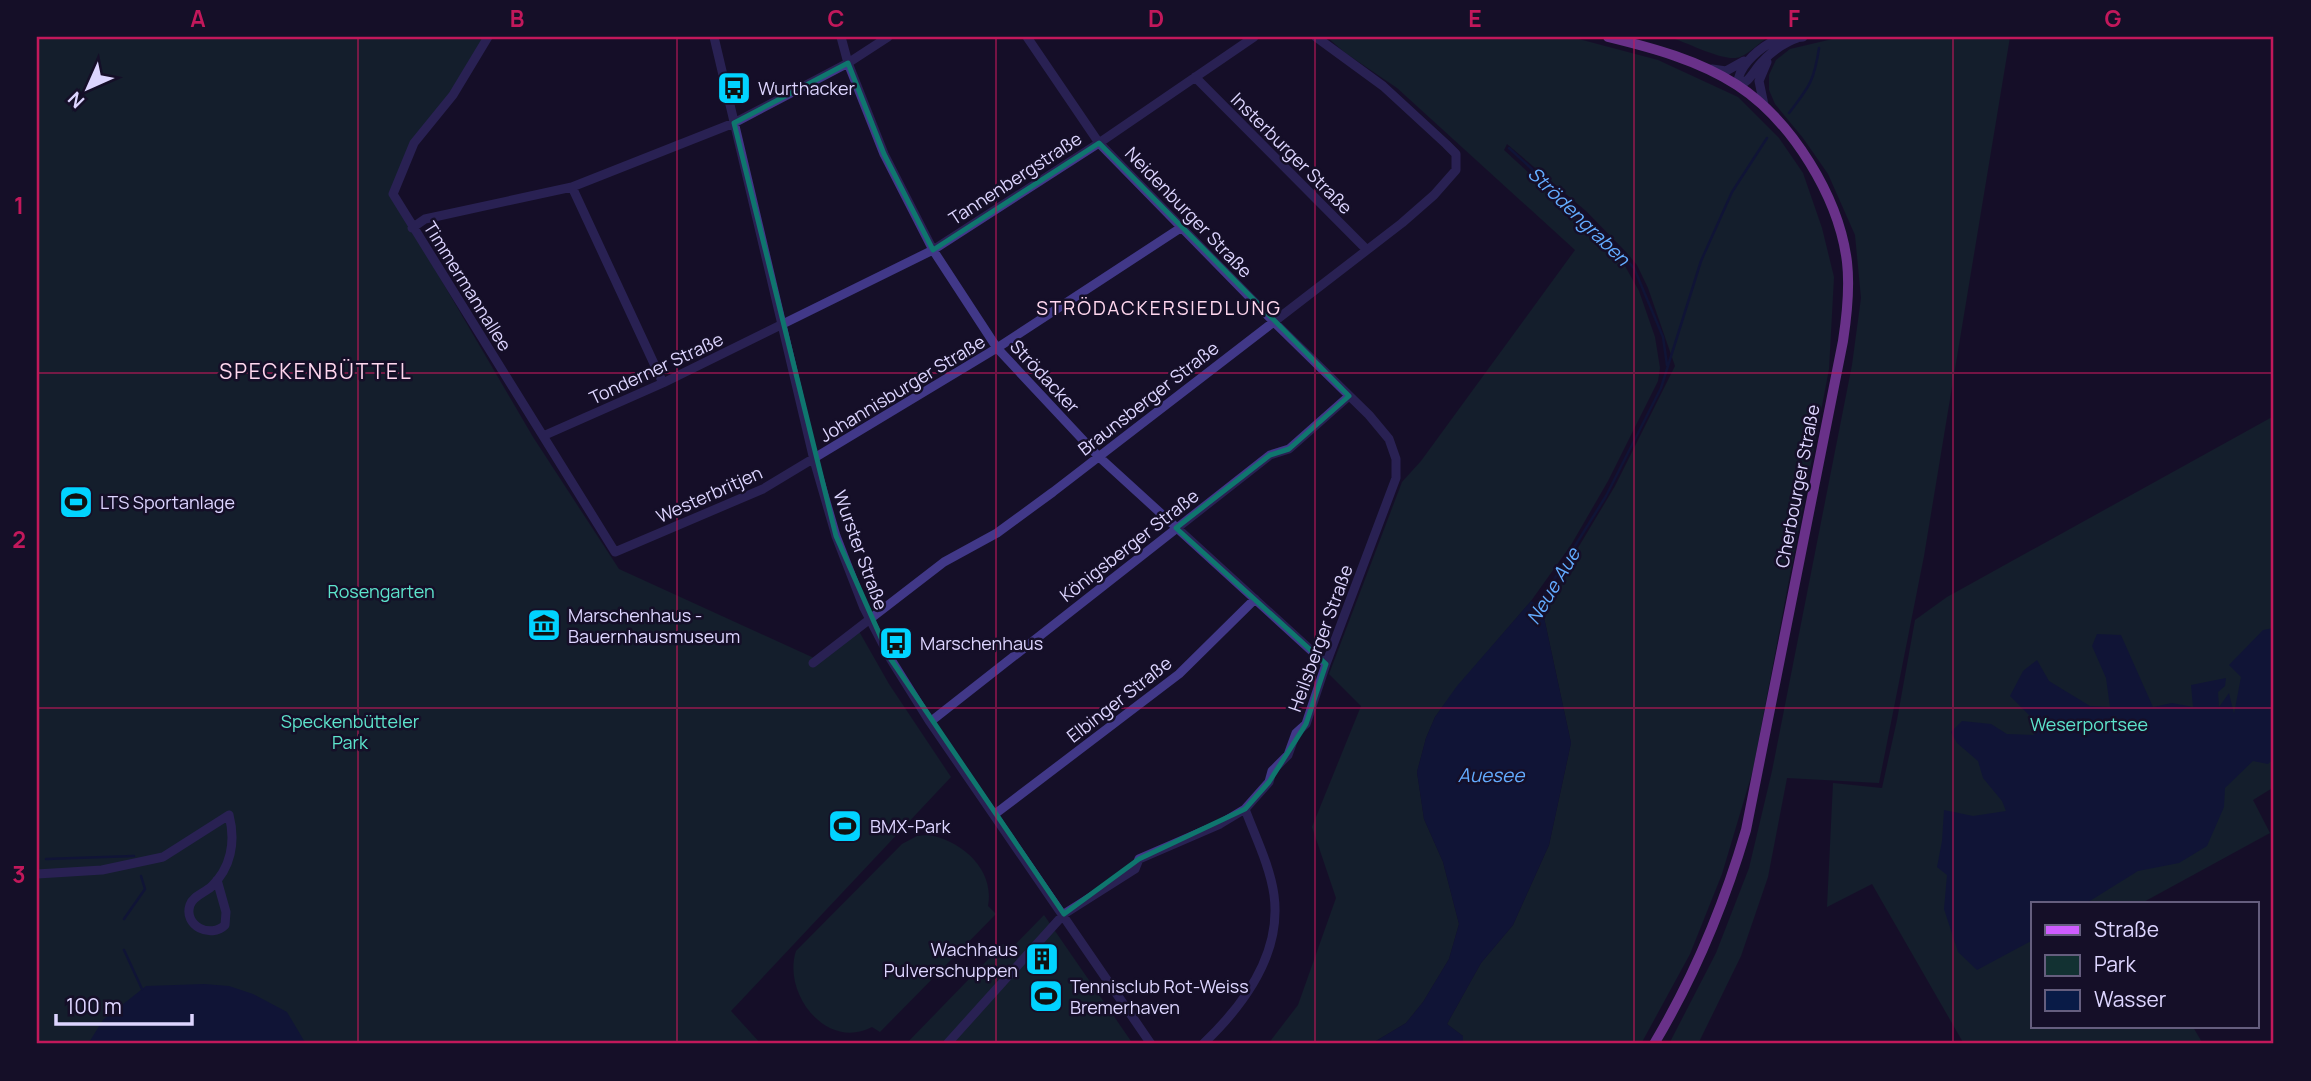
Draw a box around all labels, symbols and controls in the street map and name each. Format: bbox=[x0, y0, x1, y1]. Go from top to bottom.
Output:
text: A bbox=[190, 2, 206, 34]
text: B bbox=[510, 2, 524, 34]
text: C bbox=[828, 2, 845, 34]
text: D bbox=[1148, 2, 1164, 34]
text: E bbox=[1468, 2, 1482, 34]
text: F bbox=[1788, 2, 1800, 34]
text: G bbox=[2105, 2, 2122, 34]
north arrow bbox=[52, 52, 122, 122]
bus stop icon: Wurthacker bbox=[715, 69, 753, 107]
place label: Wurthacker bbox=[758, 76, 856, 100]
text: N bbox=[62, 86, 90, 114]
street label: Insterburger Straße bbox=[1226, 87, 1358, 219]
street label: Tannenbergstraße bbox=[944, 126, 1086, 230]
street label: Neidenburger Straße bbox=[1120, 141, 1258, 283]
water label: Strödengraben bbox=[1522, 161, 1636, 272]
text: 1 bbox=[14, 189, 24, 221]
street label: Timmermannallee bbox=[418, 217, 518, 355]
district label: STRÖDACKERSIEDLUNG bbox=[1036, 295, 1282, 321]
street label: Tonderner Straße bbox=[585, 326, 727, 410]
street label: Johannisburger Straße bbox=[815, 329, 989, 447]
street label: Strödacker bbox=[1005, 334, 1085, 418]
street label: Braunsberger Straße bbox=[1073, 336, 1223, 460]
district label: SPECKENBÜTTEL bbox=[219, 357, 413, 385]
street label: Cherbourger Straße bbox=[1769, 402, 1825, 570]
street label: Westerbritjen bbox=[652, 460, 766, 528]
sports icon: LTS Sportanlage bbox=[57, 483, 95, 521]
street label: Königsberger Straße bbox=[1055, 483, 1203, 607]
street label: Wurster Straße bbox=[828, 487, 894, 613]
place label: LTS Sportanlage bbox=[100, 490, 235, 514]
text: 2 bbox=[12, 523, 26, 555]
water label: Neue Aue bbox=[1520, 541, 1587, 629]
street label: Heilsberger Straße bbox=[1282, 561, 1358, 715]
park label: Rosengarten bbox=[327, 579, 435, 603]
place label: Marschenhaus - Bauernhausmuseum bbox=[568, 603, 740, 648]
museum icon: Marschenhaus - Bauernhausmuseum bbox=[525, 606, 563, 644]
bus stop icon: Marschenhaus bbox=[877, 624, 915, 662]
place label: Marschenhaus bbox=[920, 631, 1043, 655]
street label: Elbinger Straße bbox=[1062, 650, 1176, 748]
park label: Speckenbütteler Park bbox=[281, 709, 420, 754]
park label: Weserportsee bbox=[2030, 712, 2148, 736]
water label: Auesee bbox=[1458, 762, 1526, 788]
sports icon: BMX-Park bbox=[826, 807, 864, 845]
place label: BMX-Park bbox=[870, 814, 952, 838]
text: 3 bbox=[12, 858, 26, 890]
legend bbox=[2031, 902, 2258, 1028]
text: Straße bbox=[2094, 915, 2159, 943]
place label: Wachhaus Pulverschuppen bbox=[884, 937, 1018, 982]
building icon: Wachhaus Pulverschuppen bbox=[1023, 940, 1061, 978]
text: Park bbox=[2094, 950, 2136, 978]
place label: Tennisclub Rot-Weiss Bremerhaven bbox=[1070, 974, 1249, 1019]
sports icon: Tennisclub Rot-Weiss Bremerhaven bbox=[1027, 977, 1065, 1015]
scale bar bbox=[56, 983, 192, 1027]
text: Wasser bbox=[2094, 985, 2167, 1013]
text: 100 m bbox=[66, 992, 122, 1020]

